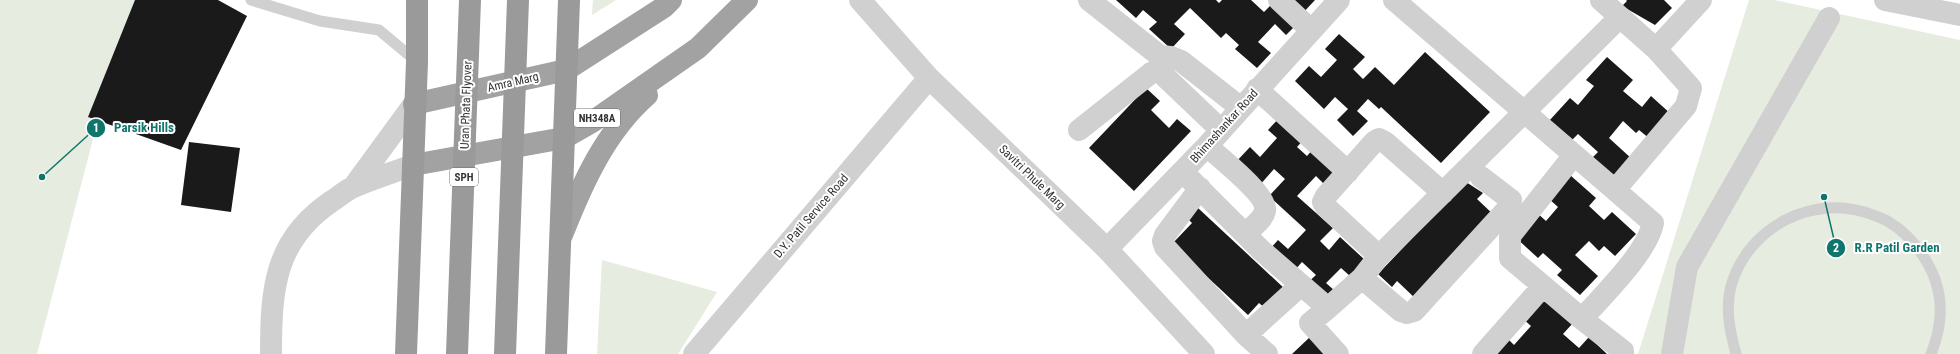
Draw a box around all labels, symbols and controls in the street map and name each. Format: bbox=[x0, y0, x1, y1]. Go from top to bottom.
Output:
street label: Uran Phata Flyover bbox=[457, 60, 475, 149]
street label: Amra Marg bbox=[486, 69, 540, 95]
street label: Bhimashankar Road bbox=[1187, 86, 1261, 166]
road number: NH348A bbox=[574, 109, 620, 127]
callout: Parsik Hills bbox=[86, 115, 182, 140]
text: Parsik Hills bbox=[114, 120, 174, 135]
text: 1 bbox=[93, 121, 99, 135]
street label: Savitri Phule Marg bbox=[996, 142, 1068, 212]
road number: SPH bbox=[450, 168, 478, 186]
street label: D.Y. Patil Service Road bbox=[771, 171, 851, 261]
callout: R.R Patil Garden bbox=[1826, 235, 1948, 260]
text: R.R Patil Garden bbox=[1854, 240, 1940, 255]
text: 2 bbox=[1833, 241, 1839, 255]

